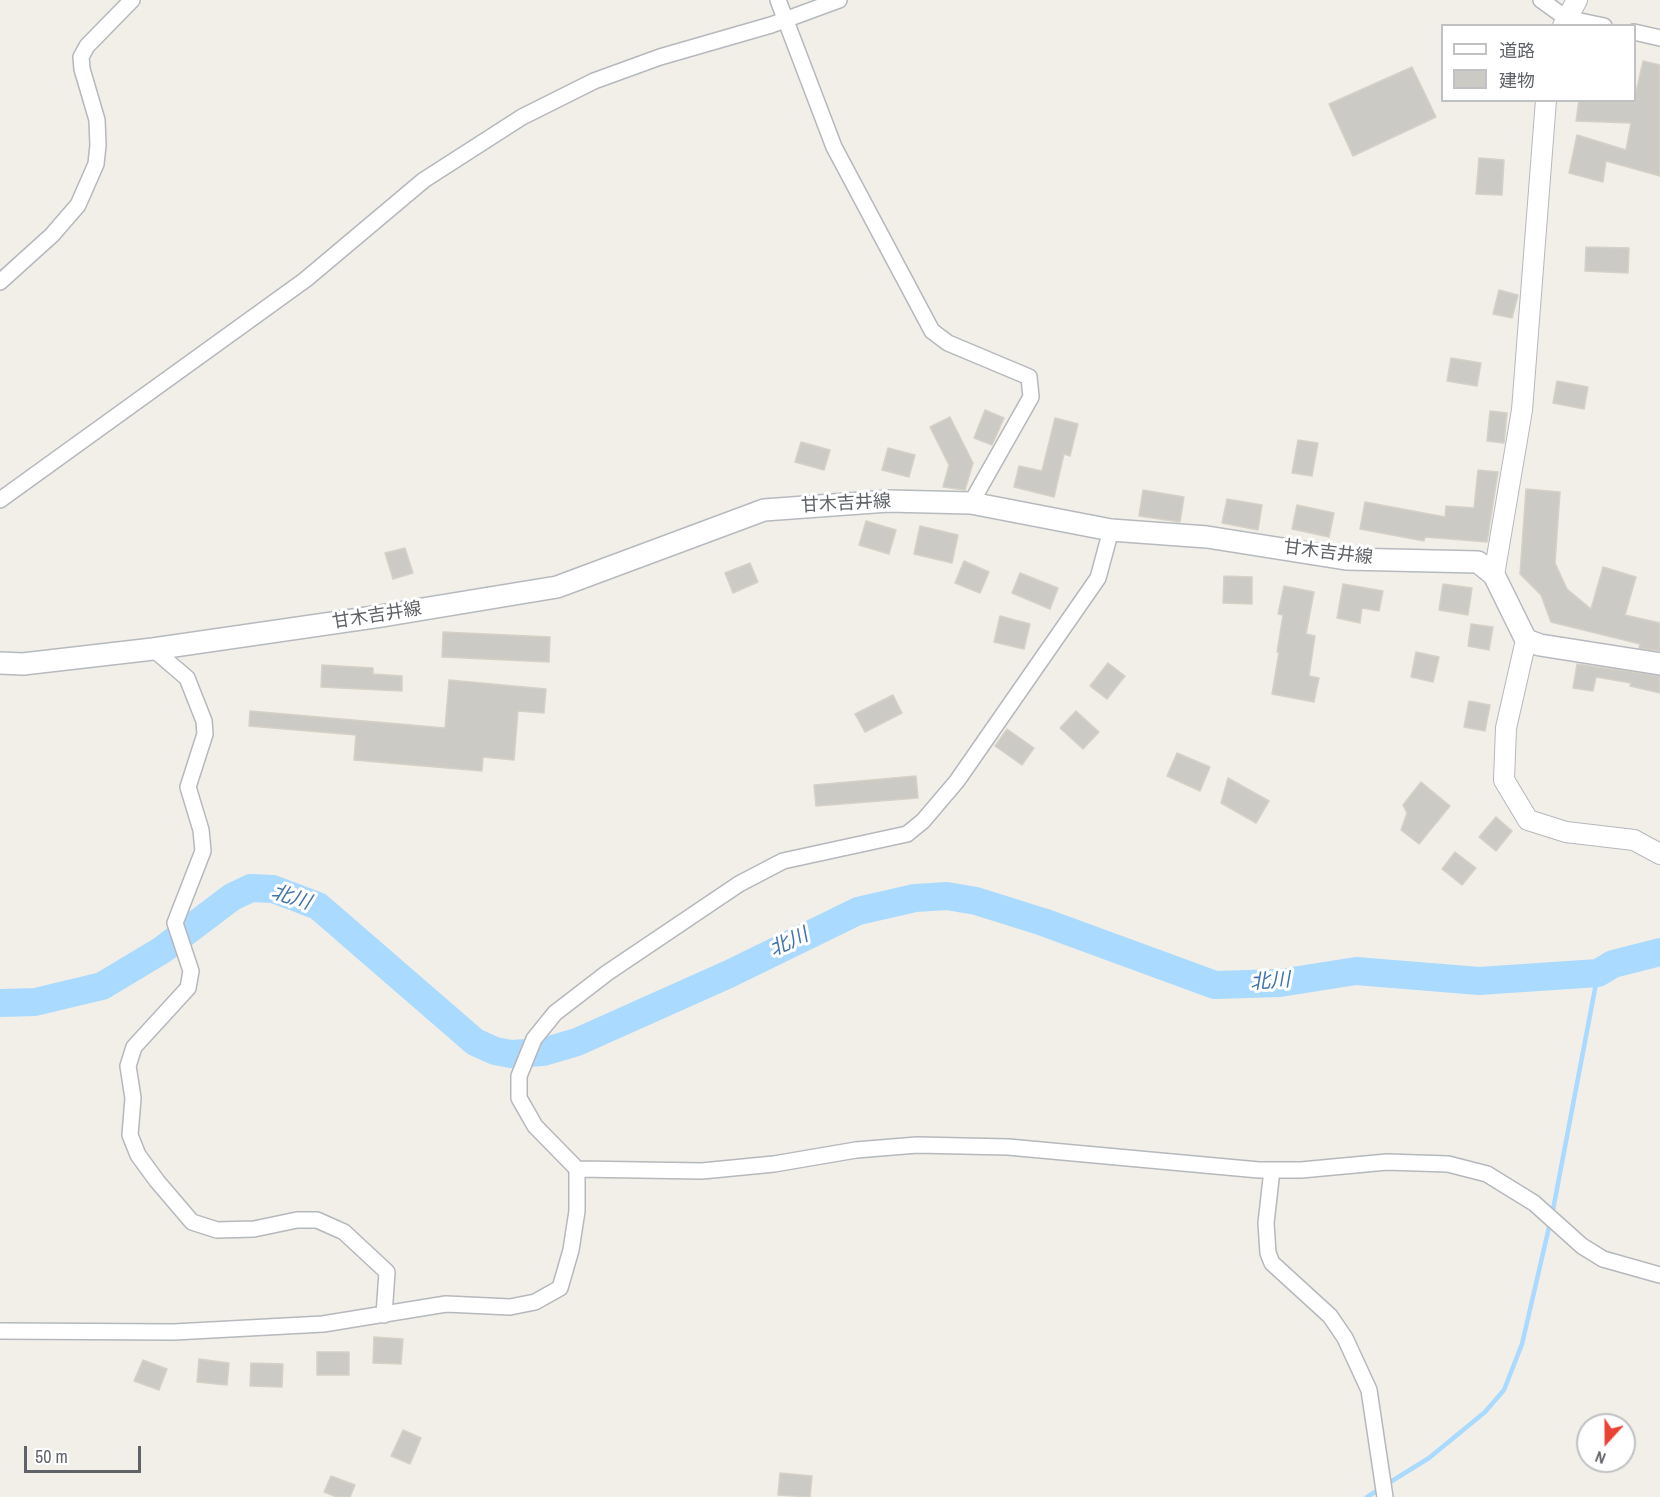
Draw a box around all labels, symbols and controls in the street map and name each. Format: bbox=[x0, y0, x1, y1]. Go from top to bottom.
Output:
legend bbox=[1441, 24, 1636, 102]
text: 道路 bbox=[1499, 38, 1535, 63]
text: 建物 bbox=[1499, 68, 1535, 93]
street label: 甘木吉井線 bbox=[800, 491, 892, 517]
street label: 甘木吉井線 bbox=[1282, 537, 1374, 569]
street label: 甘木吉井線 bbox=[331, 598, 423, 634]
water label: 北川 bbox=[268, 880, 314, 916]
water label: 北川 bbox=[766, 924, 812, 962]
water label: 北川 bbox=[1249, 969, 1291, 995]
north arrow bbox=[1576, 1413, 1636, 1473]
scale bar bbox=[27, 1434, 144, 1472]
text: 50 m bbox=[35, 1444, 68, 1469]
text: N bbox=[1592, 1446, 1609, 1470]

